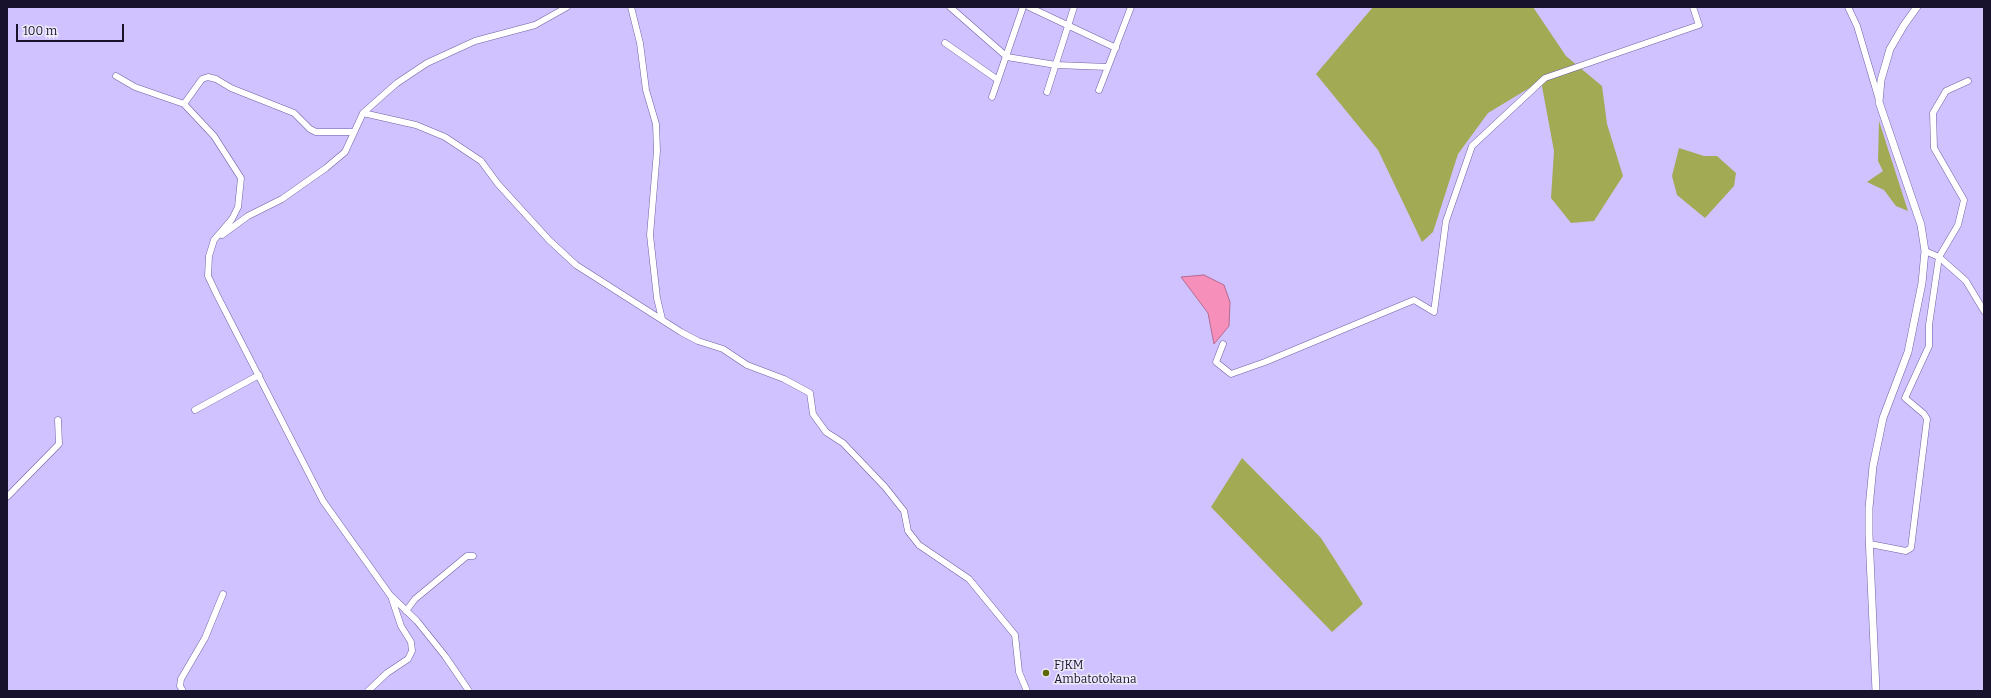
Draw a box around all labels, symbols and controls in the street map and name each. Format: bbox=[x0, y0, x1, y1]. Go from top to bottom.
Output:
scale bar bbox=[18, 16, 126, 42]
text: 100 m bbox=[23, 24, 57, 38]
place label: FJKM Ambatotokana bbox=[1054, 659, 1137, 687]
marker: FJKM Ambatotokana bbox=[1041, 668, 1051, 678]

